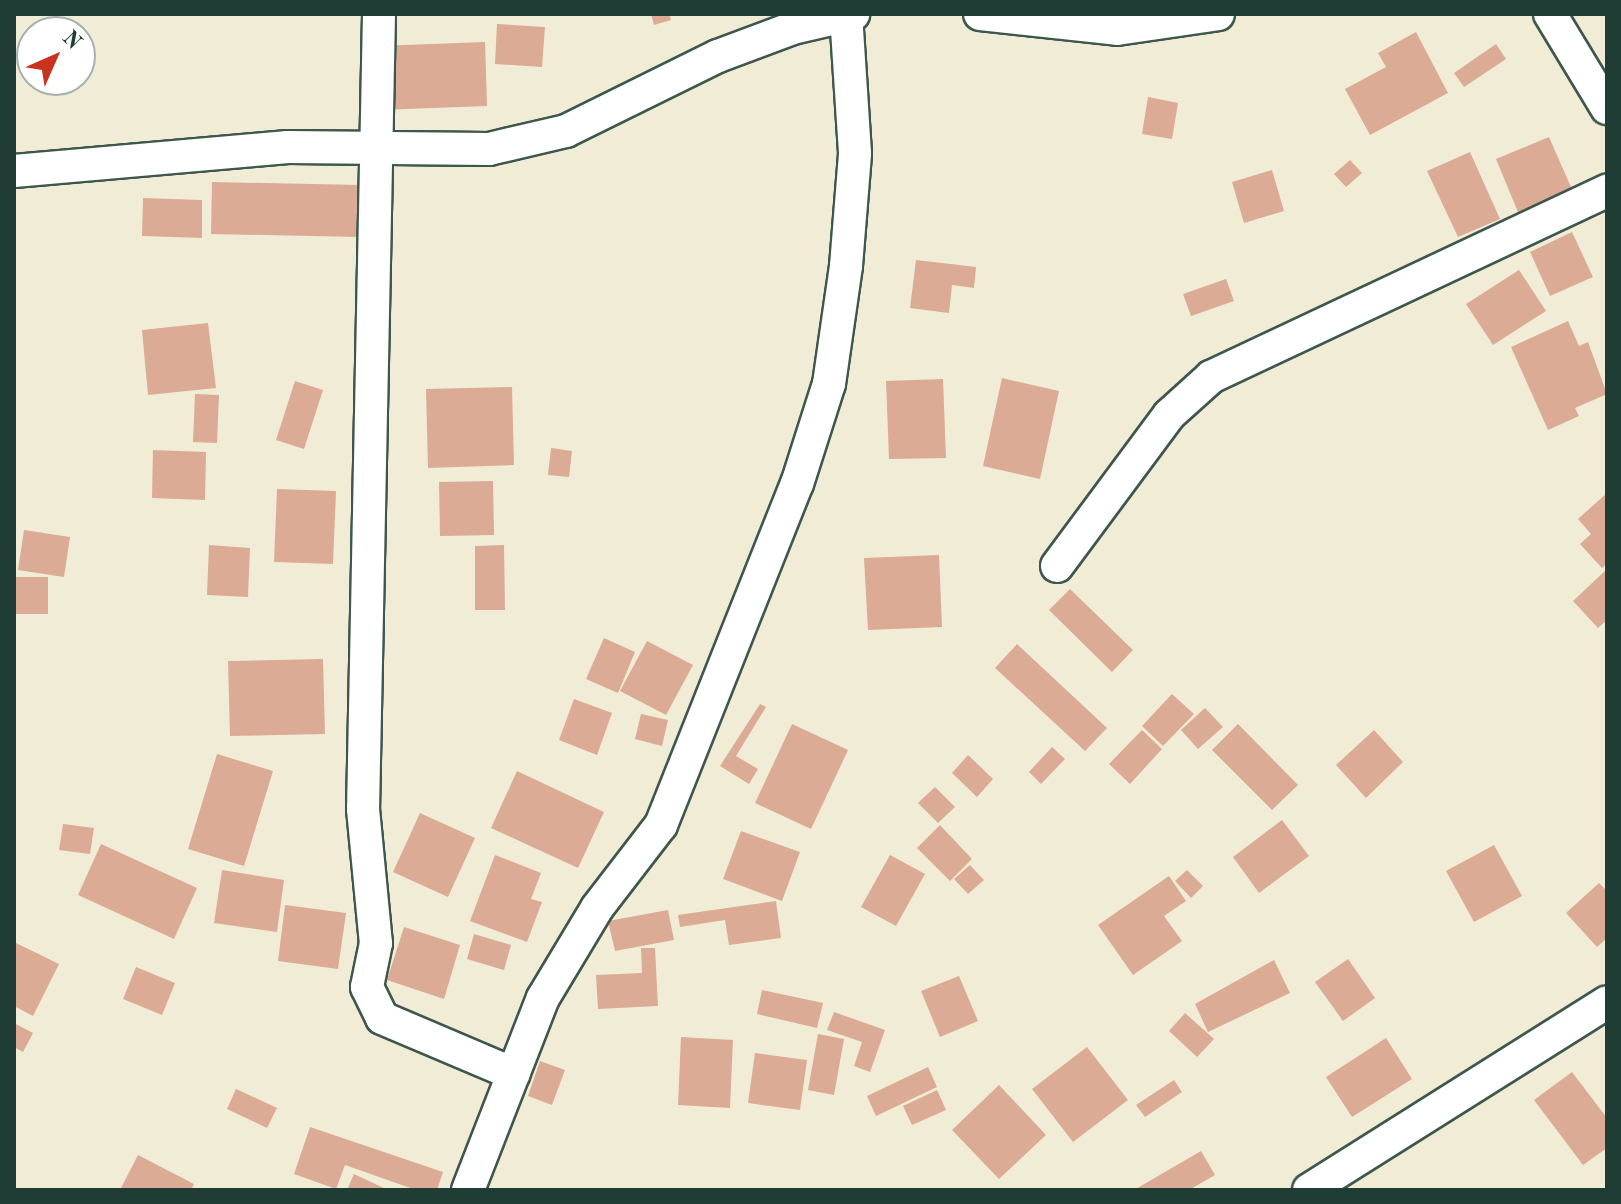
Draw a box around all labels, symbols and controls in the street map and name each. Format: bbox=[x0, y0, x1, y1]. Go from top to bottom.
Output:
north arrow bbox=[16, 16, 96, 96]
text: N bbox=[58, 27, 85, 54]

